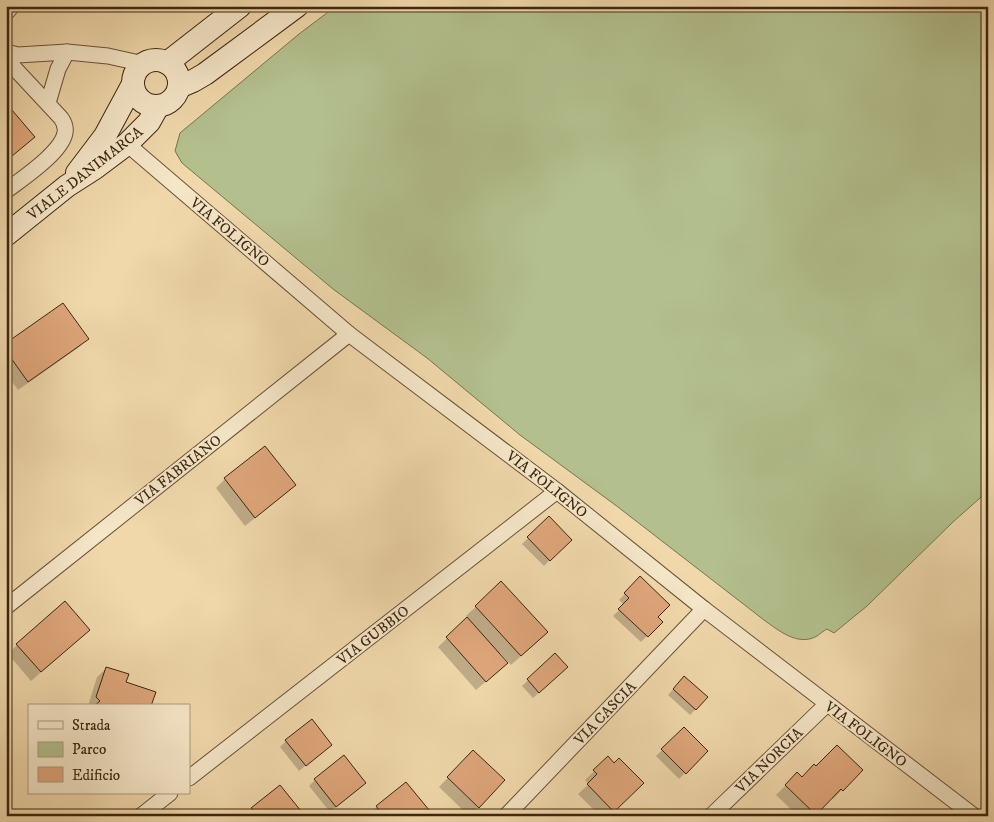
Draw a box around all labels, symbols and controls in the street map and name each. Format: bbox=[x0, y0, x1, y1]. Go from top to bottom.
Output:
street label: VIALE DANIMARCA bbox=[23, 122, 147, 225]
street label: VIA FOLIGNO bbox=[185, 193, 273, 271]
street label: VIA FABRIANO bbox=[130, 431, 225, 511]
street label: VIA FOLIGNO bbox=[501, 446, 591, 522]
street label: VIA GUBBIO bbox=[333, 601, 413, 670]
street label: VIA CASCIA bbox=[570, 677, 641, 750]
street label: VIA FOLIGNO bbox=[820, 697, 911, 772]
legend bbox=[28, 704, 190, 794]
text: Strada bbox=[72, 716, 111, 735]
street label: VIA NORCIA bbox=[731, 723, 807, 798]
text: Parco bbox=[72, 740, 106, 759]
text: Edificio bbox=[72, 766, 120, 785]

